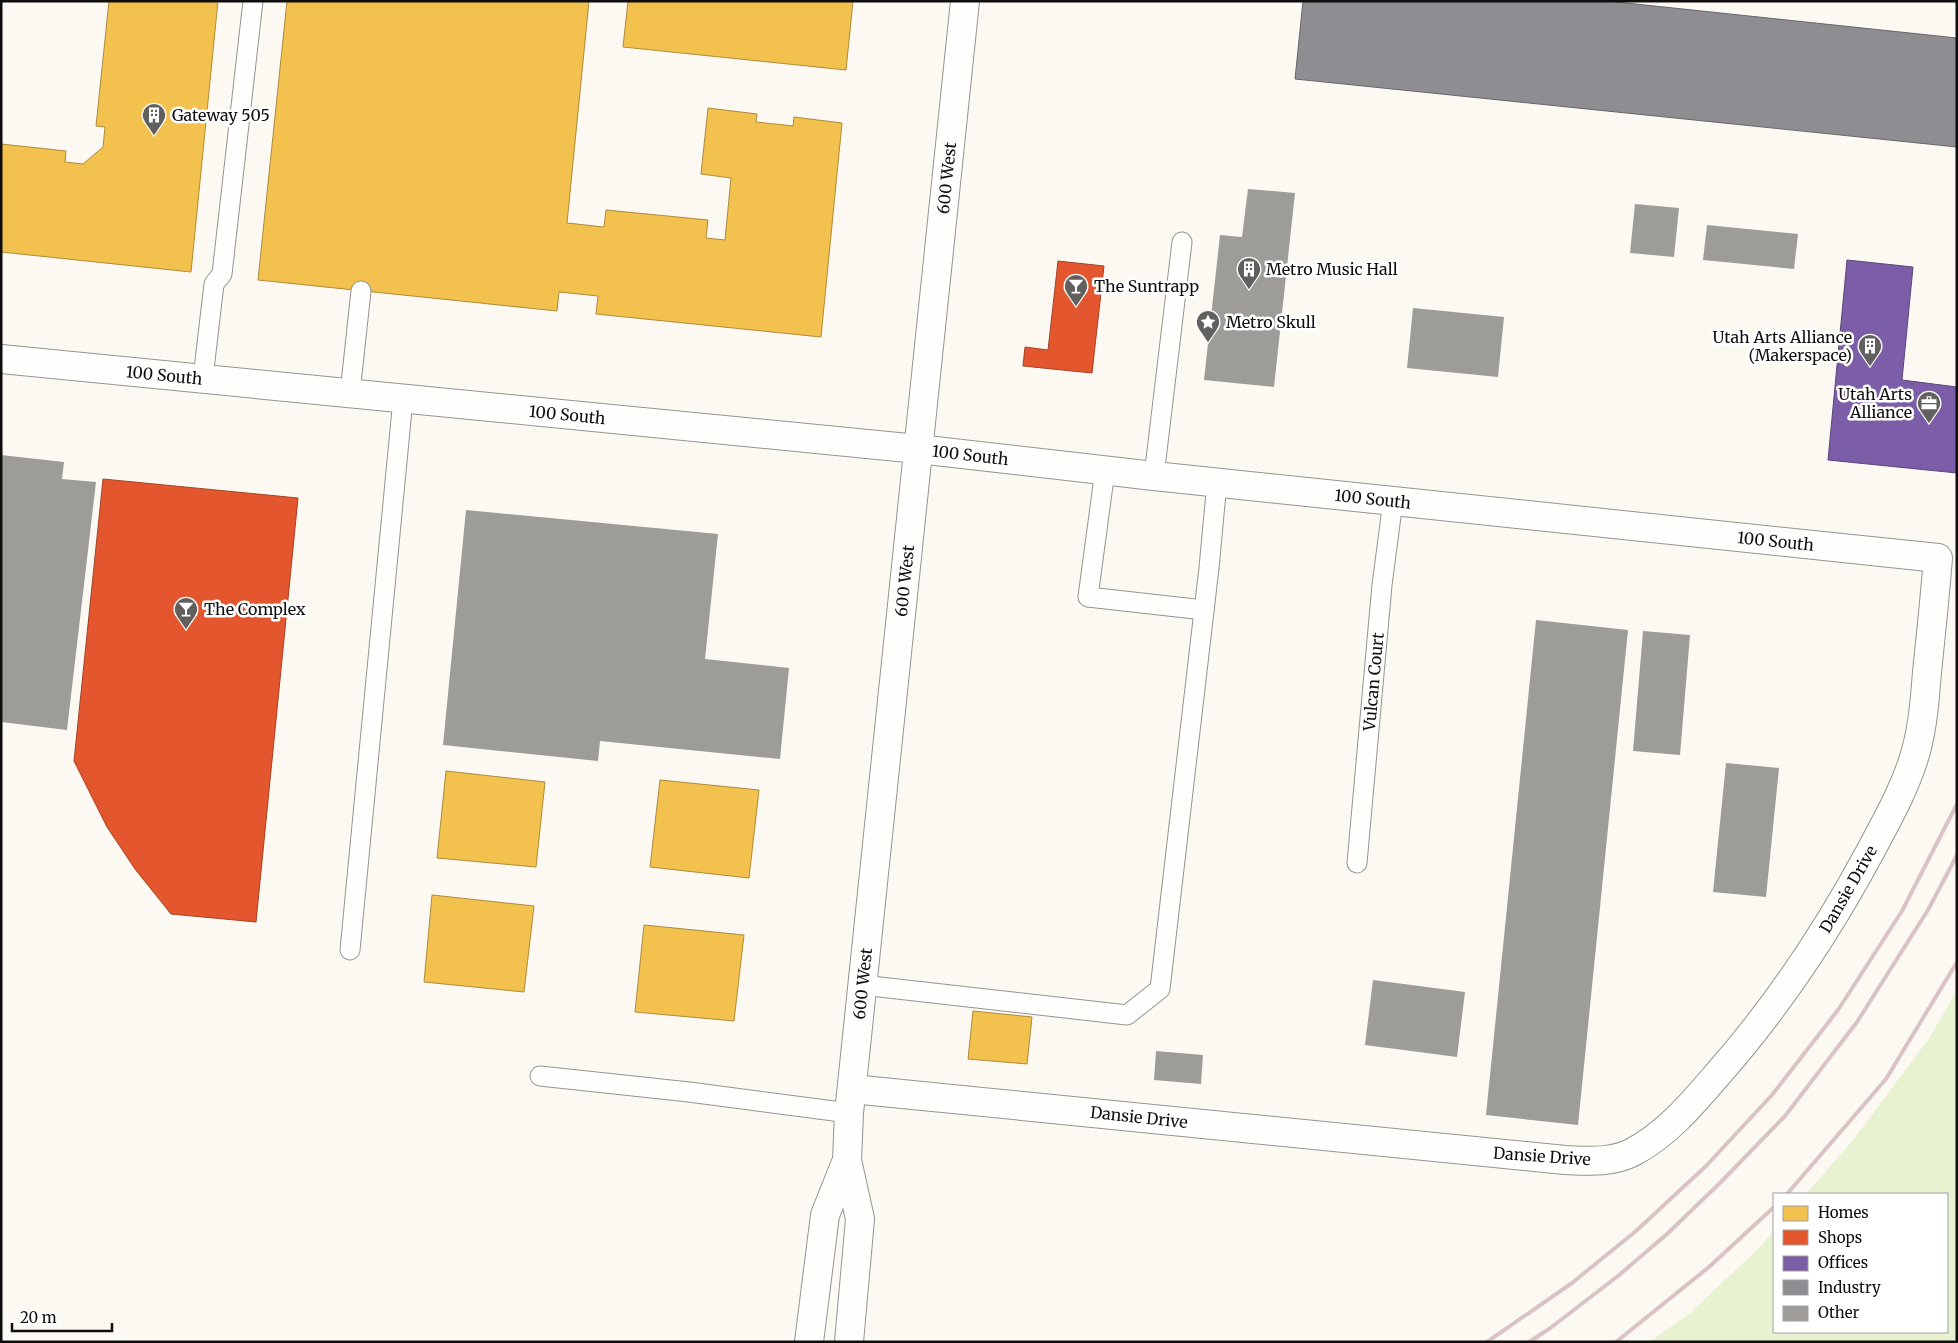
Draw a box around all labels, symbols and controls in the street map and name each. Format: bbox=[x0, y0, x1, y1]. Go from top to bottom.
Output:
building icon: Gateway 505 bbox=[141, 102, 167, 136]
place label: Gateway 505 bbox=[172, 105, 270, 125]
street label: 600 West bbox=[933, 140, 960, 215]
building icon: Metro Music Hall bbox=[1236, 256, 1262, 290]
place label: Metro Music Hall bbox=[1266, 259, 1398, 279]
bar icon: The Suntrapp bbox=[1063, 273, 1089, 307]
place label: The Suntrapp bbox=[1094, 276, 1199, 296]
place icon: Metro Skull bbox=[1195, 309, 1221, 343]
place label: Metro Skull bbox=[1226, 312, 1316, 332]
place label: Utah Arts Alliance (Makerspace) bbox=[1713, 327, 1852, 365]
building icon: Utah Arts Alliance (Makerspace) bbox=[1857, 333, 1883, 367]
street label: 100 South bbox=[125, 361, 204, 389]
place label: Utah Arts Alliance bbox=[1838, 384, 1912, 422]
office icon: Utah Arts Alliance bbox=[1916, 390, 1942, 424]
street label: 100 South bbox=[528, 401, 607, 428]
street label: 100 South bbox=[931, 441, 1010, 469]
street label: 100 South bbox=[1334, 485, 1412, 513]
street label: 100 South bbox=[1736, 527, 1815, 555]
street label: 600 West bbox=[891, 543, 918, 618]
bar icon: The Complex bbox=[173, 596, 199, 630]
place label: The Complex bbox=[204, 599, 306, 619]
street label: Vulcan Court bbox=[1359, 631, 1388, 733]
street label: Dansie Drive bbox=[1815, 842, 1881, 936]
street label: 600 West bbox=[849, 946, 876, 1021]
street label: Dansie Drive bbox=[1089, 1102, 1189, 1132]
street label: Dansie Drive bbox=[1493, 1143, 1591, 1169]
legend bbox=[1773, 1193, 1948, 1333]
text: Homes bbox=[1818, 1203, 1869, 1222]
text: Shops bbox=[1818, 1228, 1862, 1247]
text: Offices bbox=[1818, 1253, 1868, 1272]
text: Industry bbox=[1818, 1278, 1881, 1297]
scale bar bbox=[12, 1300, 112, 1332]
text: Other bbox=[1818, 1303, 1860, 1322]
text: 20 m bbox=[20, 1308, 57, 1327]

